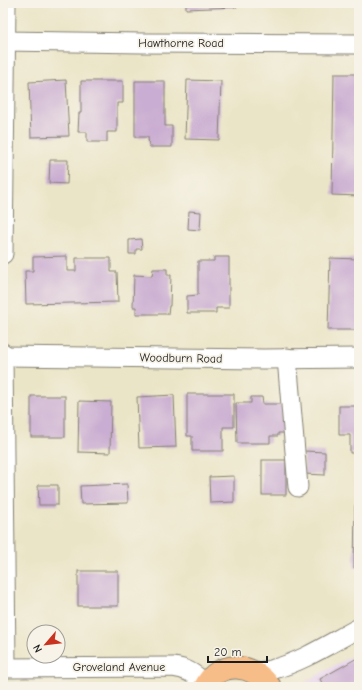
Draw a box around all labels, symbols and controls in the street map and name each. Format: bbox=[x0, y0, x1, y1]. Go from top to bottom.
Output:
street label: Hawthorne Road bbox=[138, 36, 224, 50]
street label: Woodburn Road bbox=[139, 350, 223, 366]
north arrow bbox=[26, 624, 66, 664]
scale bar bbox=[208, 638, 267, 664]
text: N bbox=[30, 642, 45, 655]
text: 20 m bbox=[214, 645, 242, 659]
street label: Groveland Avenue bbox=[73, 660, 165, 674]

